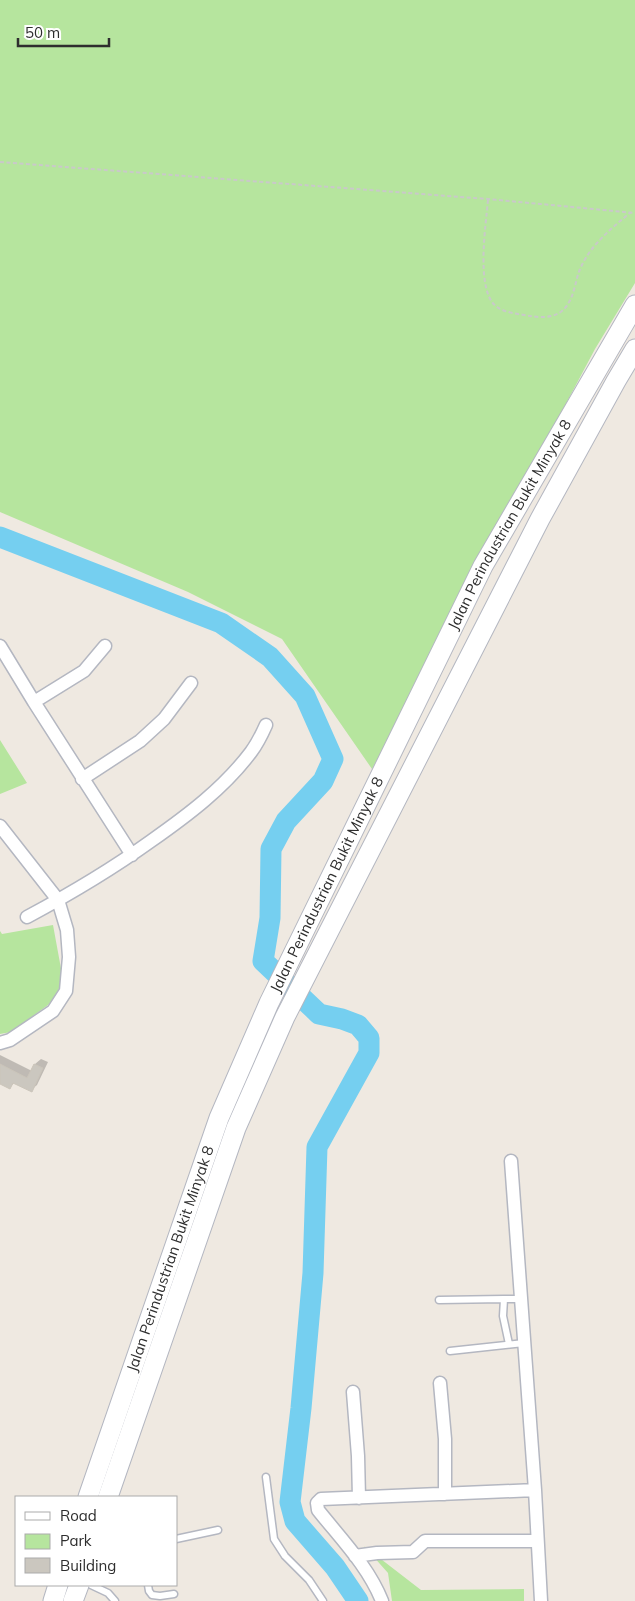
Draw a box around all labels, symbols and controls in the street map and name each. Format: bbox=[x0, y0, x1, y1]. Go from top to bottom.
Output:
scale bar bbox=[18, 15, 109, 47]
text: 50 m bbox=[25, 23, 60, 42]
street label: Jalan Perindustrian Bukit Minyak 8 bbox=[443, 416, 575, 633]
street label: Jalan Perindustrian Bukit Minyak 8 bbox=[266, 774, 387, 996]
street label: Jalan Perindustrian Bukit Minyak 8 bbox=[122, 1143, 218, 1374]
legend bbox=[15, 1496, 178, 1586]
text: Road bbox=[60, 1506, 97, 1525]
text: Park bbox=[60, 1531, 92, 1550]
text: Building bbox=[60, 1556, 116, 1575]

